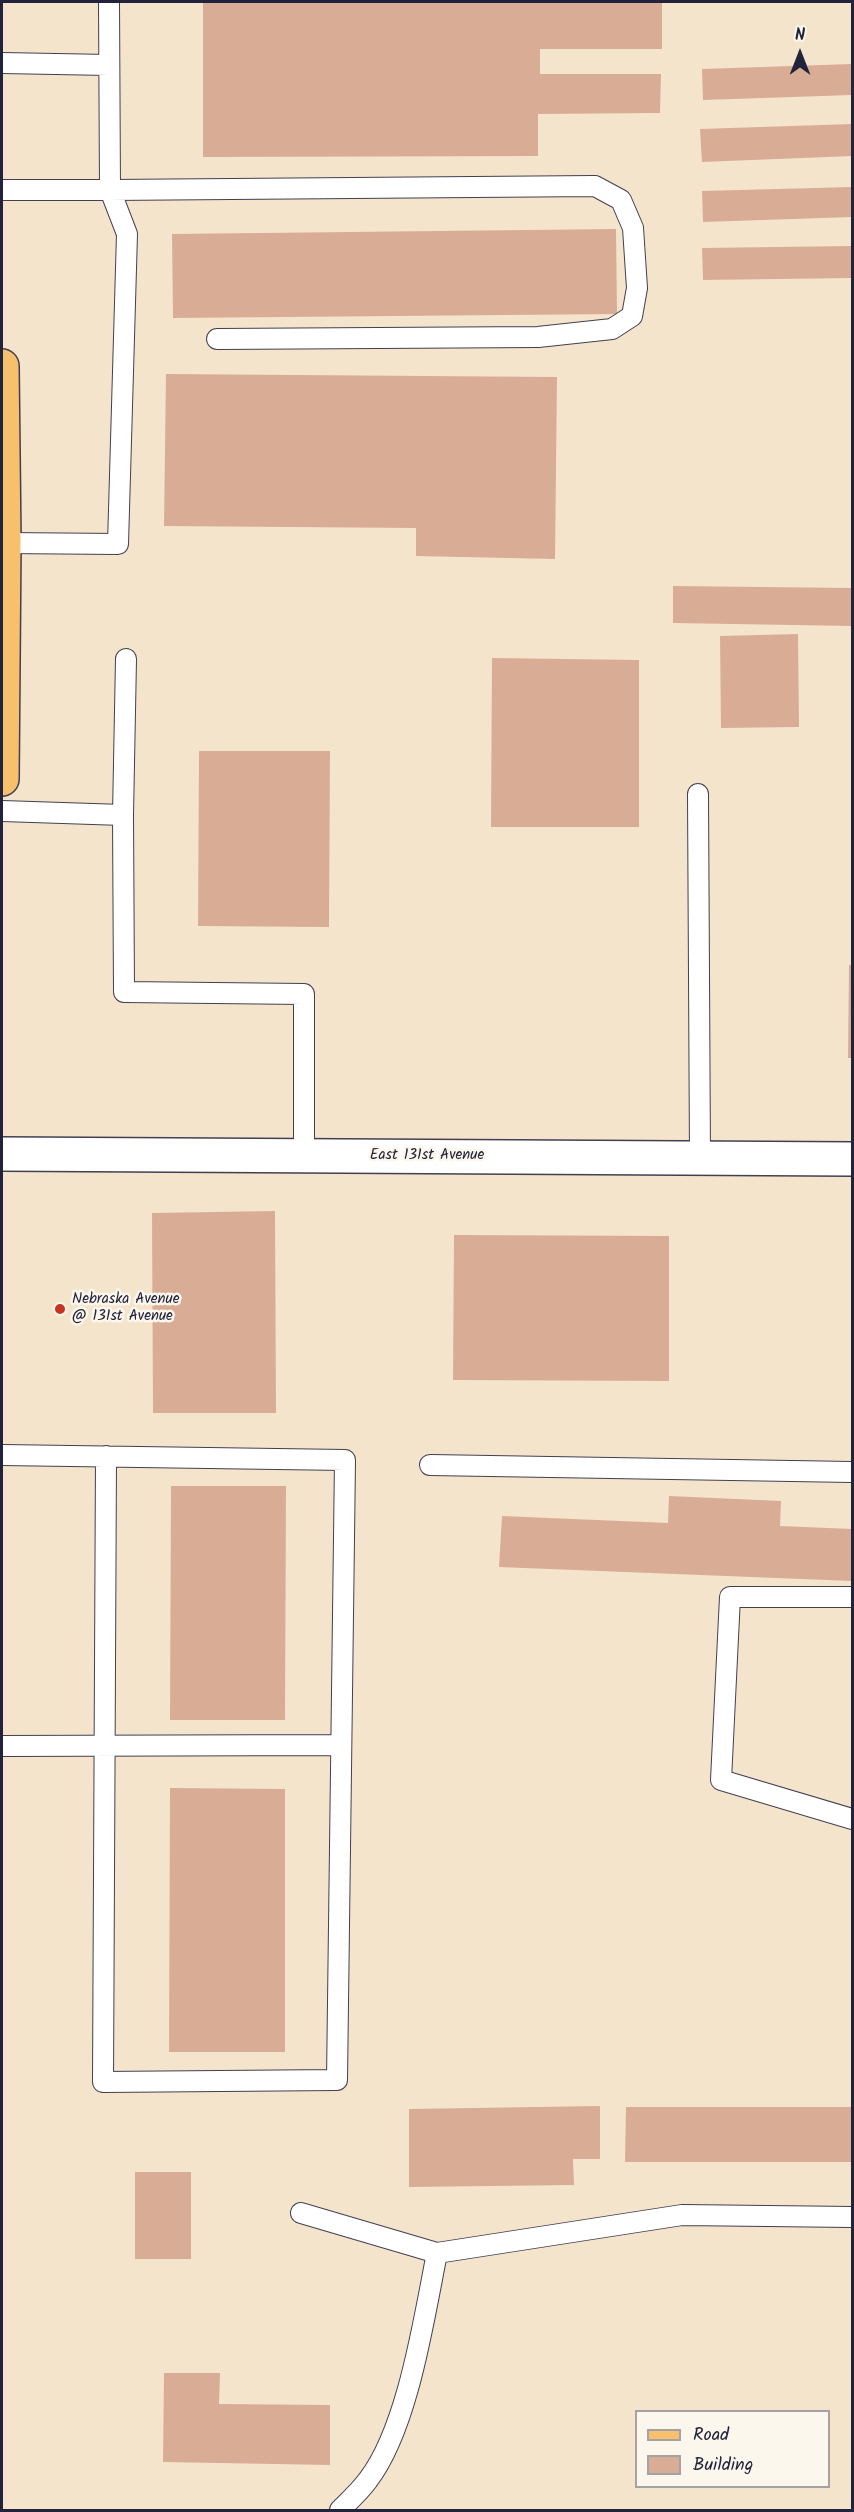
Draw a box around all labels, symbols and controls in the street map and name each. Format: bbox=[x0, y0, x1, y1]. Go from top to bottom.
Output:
text: N bbox=[795, 23, 805, 48]
north arrow bbox=[770, 24, 830, 84]
street label: East 131st Avenue bbox=[370, 1147, 484, 1165]
place label: Nebraska Avenue @ 131st Avenue bbox=[72, 1291, 179, 1326]
marker: Nebraska Avenue @ 131st Avenue bbox=[53, 1302, 67, 1316]
legend bbox=[635, 2410, 830, 2488]
text: Road bbox=[693, 2421, 729, 2450]
text: Building bbox=[693, 2451, 753, 2480]

